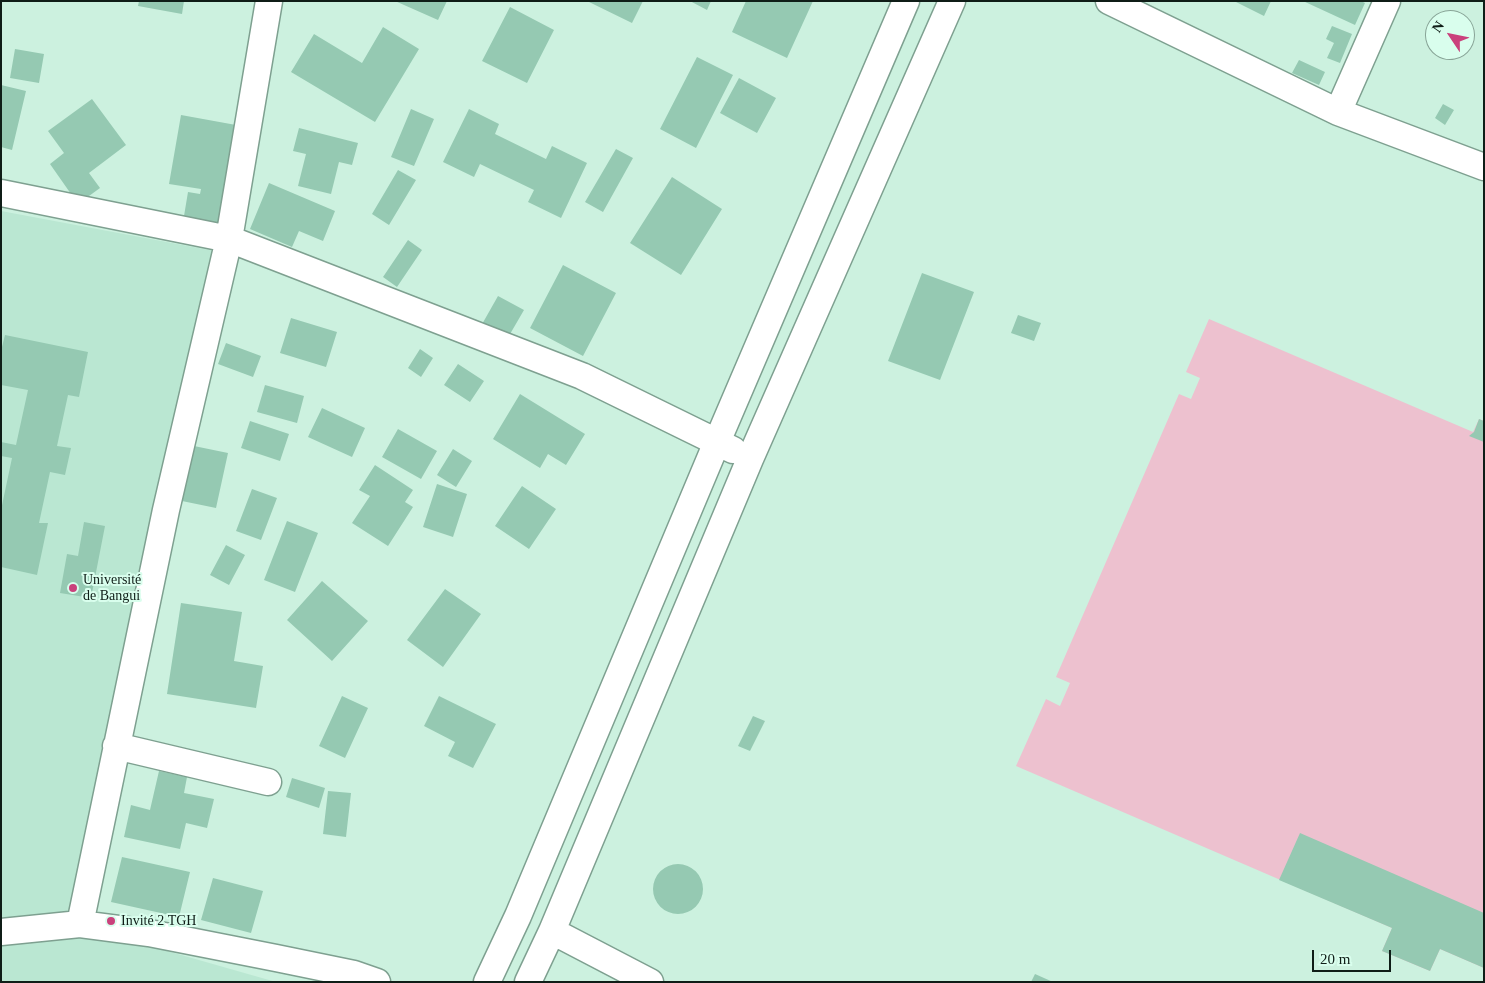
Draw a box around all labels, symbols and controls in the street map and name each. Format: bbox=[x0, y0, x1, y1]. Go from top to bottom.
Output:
north arrow bbox=[1425, 10, 1475, 60]
text: N bbox=[1429, 19, 1447, 35]
place label: Université de Bangui bbox=[83, 572, 141, 604]
marker: Université de Bangui bbox=[67, 582, 79, 594]
place label: Invité 2 TGH bbox=[121, 913, 196, 929]
marker: Invité 2 TGH bbox=[105, 915, 117, 927]
scale bar bbox=[1315, 940, 1394, 972]
text: 20 m bbox=[1320, 951, 1350, 967]

